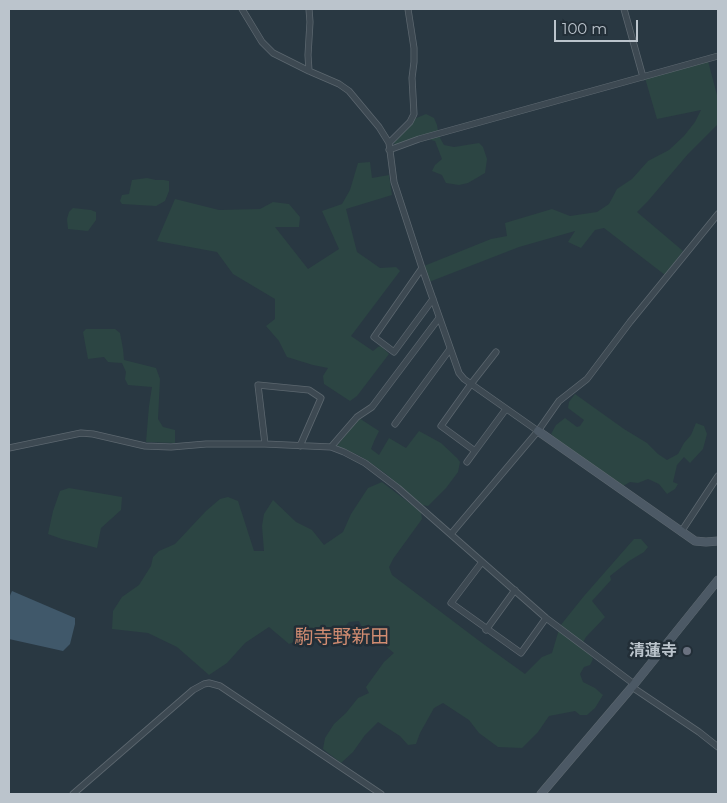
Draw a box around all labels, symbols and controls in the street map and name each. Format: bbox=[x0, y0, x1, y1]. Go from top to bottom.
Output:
scale bar bbox=[557, 10, 641, 42]
text: 100 m bbox=[562, 19, 607, 38]
district label: 駒寺野新田 bbox=[295, 626, 389, 648]
place label: 清蓮寺 bbox=[629, 641, 677, 661]
marker: 清蓮寺 bbox=[681, 645, 693, 657]

